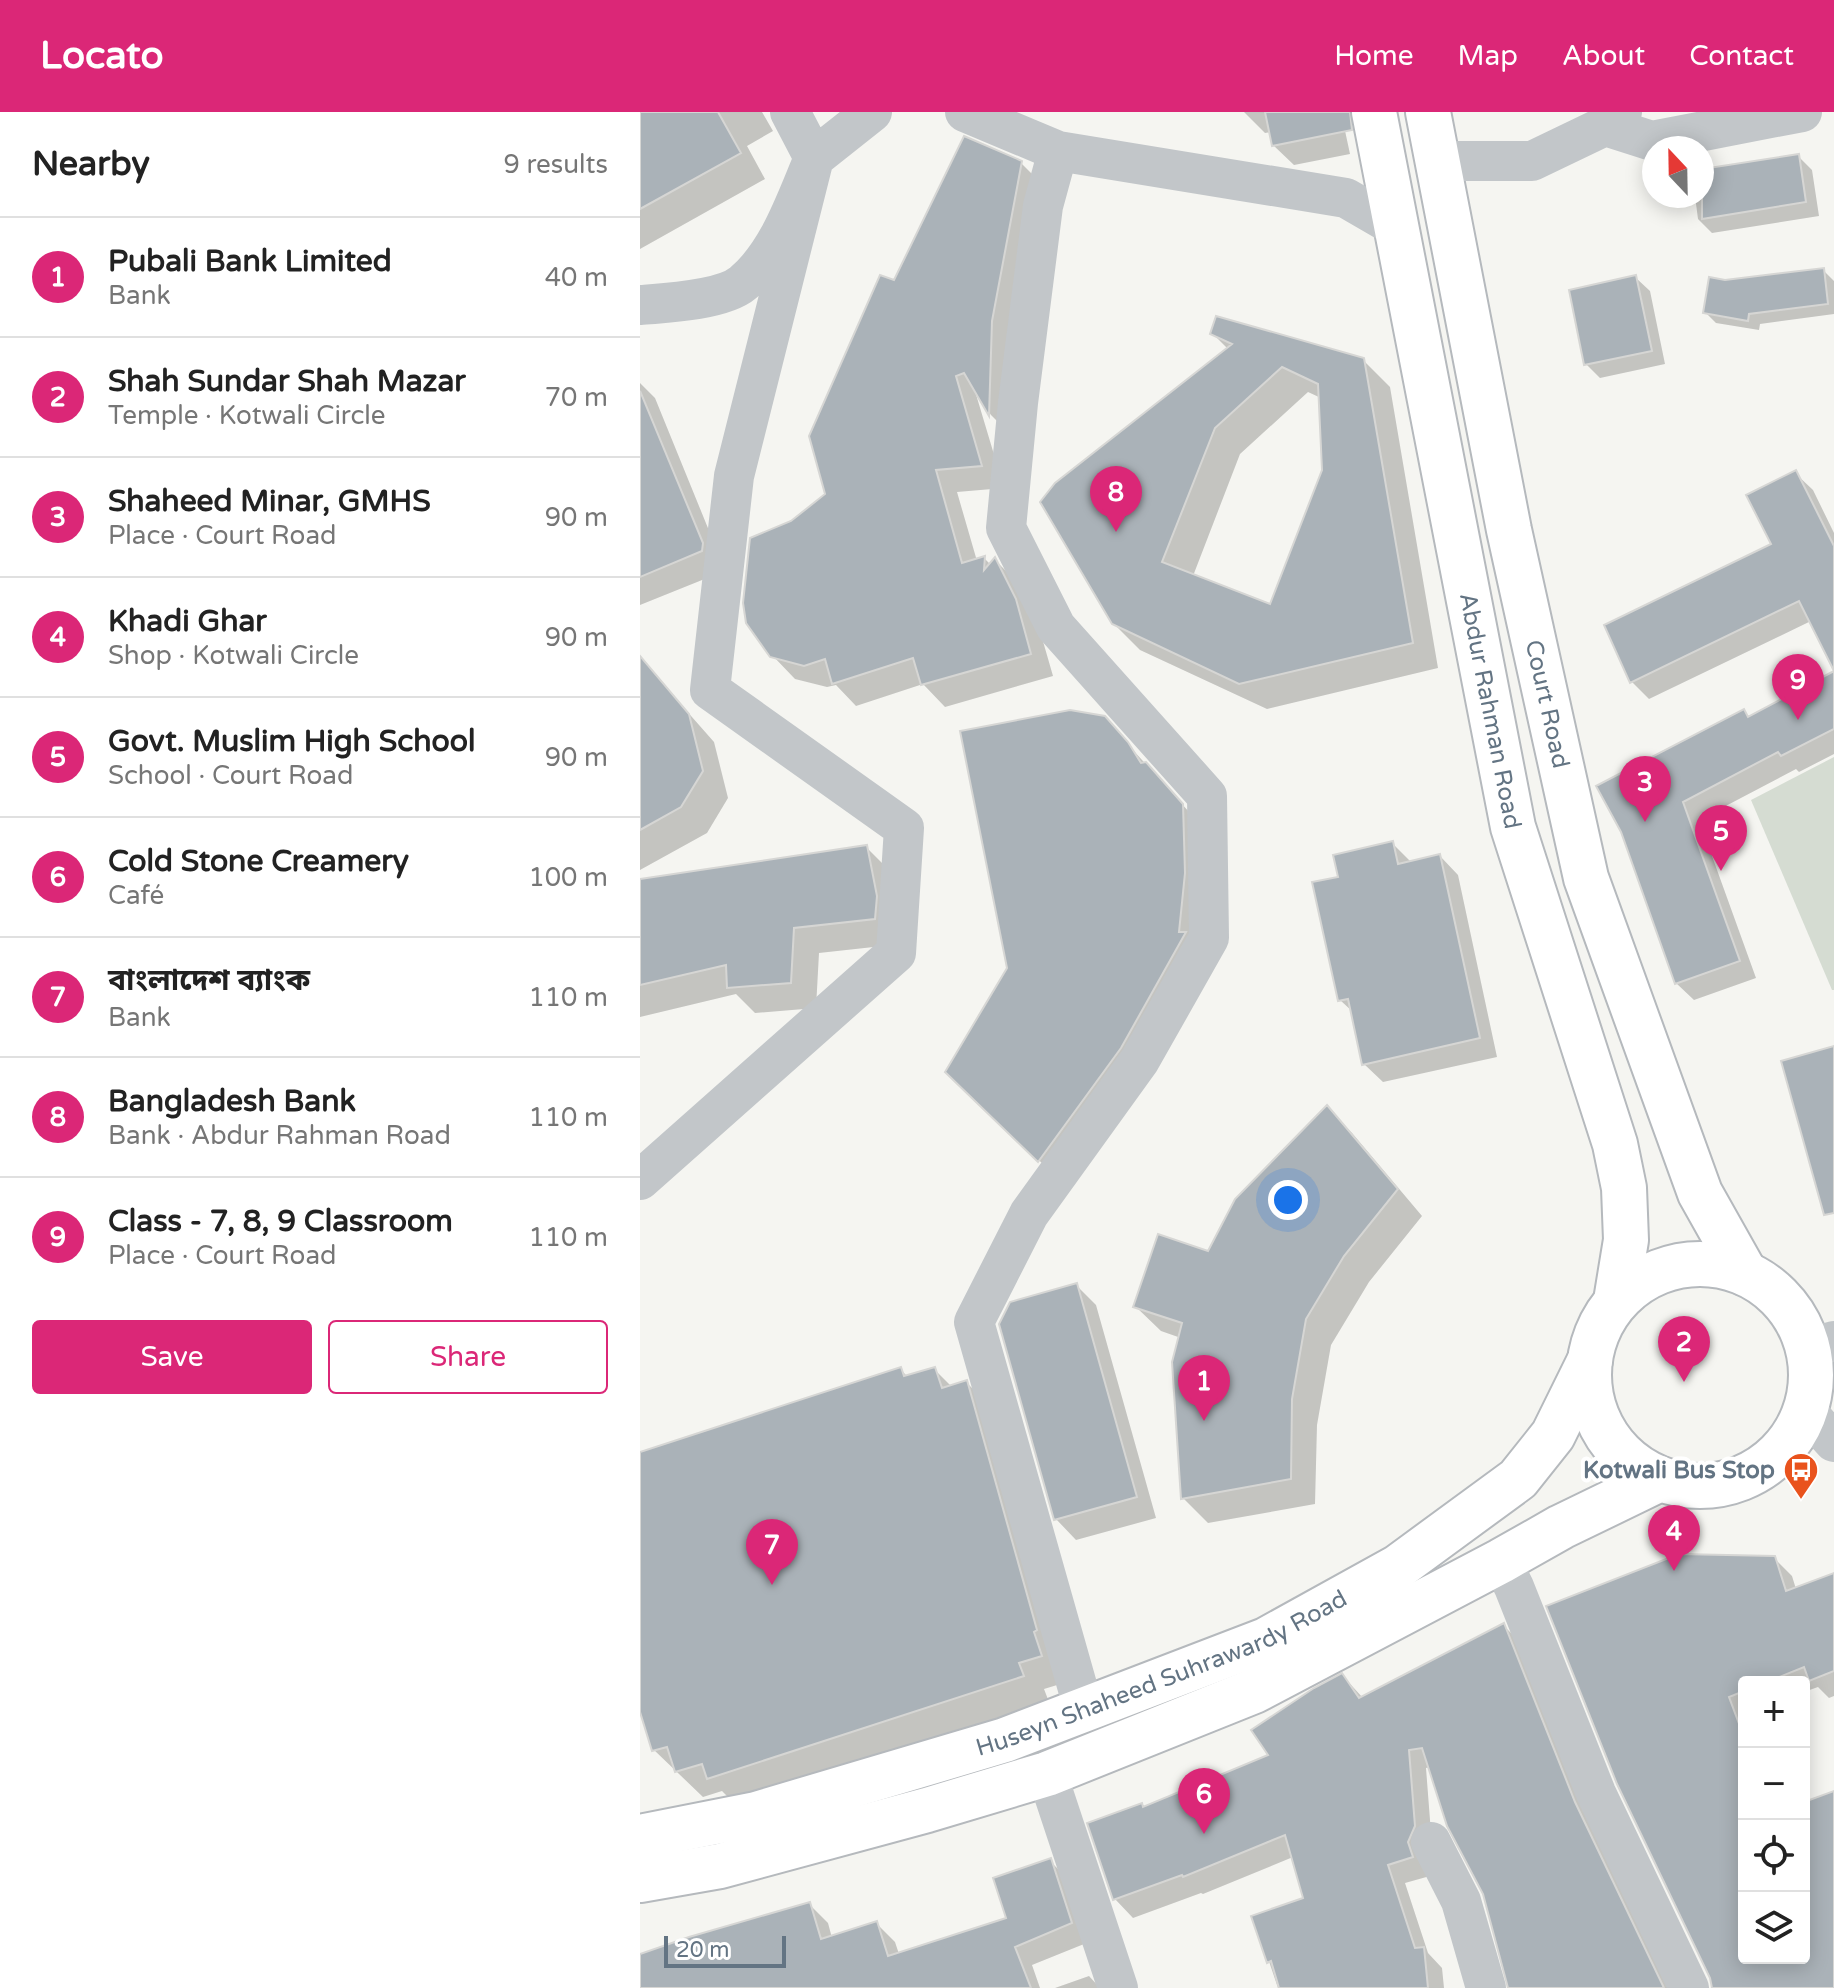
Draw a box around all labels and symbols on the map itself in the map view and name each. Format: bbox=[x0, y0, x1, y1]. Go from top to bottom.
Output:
north arrow bbox=[1642, 136, 1714, 208]
pin: 8 bbox=[1090, 466, 1142, 532]
street label: Abdur Rahman Road bbox=[1453, 590, 1527, 832]
street label: Court Road bbox=[1519, 637, 1575, 771]
pin: 9 bbox=[1772, 654, 1824, 720]
pin: 3 bbox=[1619, 756, 1671, 822]
pin: 5 bbox=[1695, 805, 1747, 871]
your location bbox=[1268, 1180, 1308, 1220]
pin: 2 bbox=[1658, 1316, 1710, 1382]
pin: 1 bbox=[1178, 1355, 1230, 1421]
bus stop icon: Kotwali Bus Stop bbox=[1782, 1451, 1820, 1501]
place label: Kotwali Bus Stop bbox=[1583, 1456, 1775, 1485]
pin: 4 bbox=[1648, 1505, 1700, 1571]
pin: 7 bbox=[746, 1519, 798, 1585]
street label: Huseyn Shaheed Suhrawardy Road bbox=[973, 1584, 1352, 1763]
pin: 6 bbox=[1178, 1768, 1230, 1834]
scale bar bbox=[664, 1932, 786, 1968]

